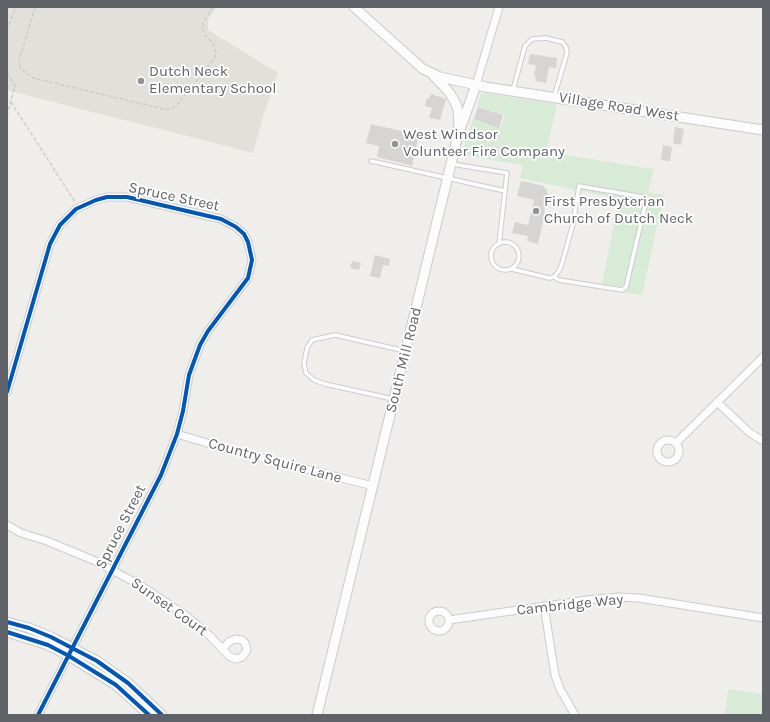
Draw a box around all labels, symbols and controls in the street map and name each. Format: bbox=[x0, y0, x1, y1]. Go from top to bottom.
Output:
place label: Dutch Neck Elementary School bbox=[149, 63, 276, 98]
marker: Dutch Neck Elementary School bbox=[136, 76, 146, 86]
street label: Village Road West bbox=[558, 89, 680, 125]
place label: West Windsor Volunteer Fire Company bbox=[403, 126, 565, 161]
marker: West Windsor Volunteer Fire Company bbox=[390, 139, 400, 149]
street label: Spruce Street bbox=[127, 179, 221, 215]
place label: First Presbyterian Church of Dutch Neck bbox=[544, 193, 693, 228]
marker: First Presbyterian Church of Dutch Neck bbox=[531, 206, 541, 216]
street label: South Mill Road bbox=[382, 305, 426, 415]
street label: Country Squire Lane bbox=[206, 435, 344, 487]
street label: Spruce Street bbox=[92, 482, 150, 572]
street label: Sunset Court bbox=[127, 574, 211, 640]
street label: Cambridge Way bbox=[516, 590, 624, 620]

